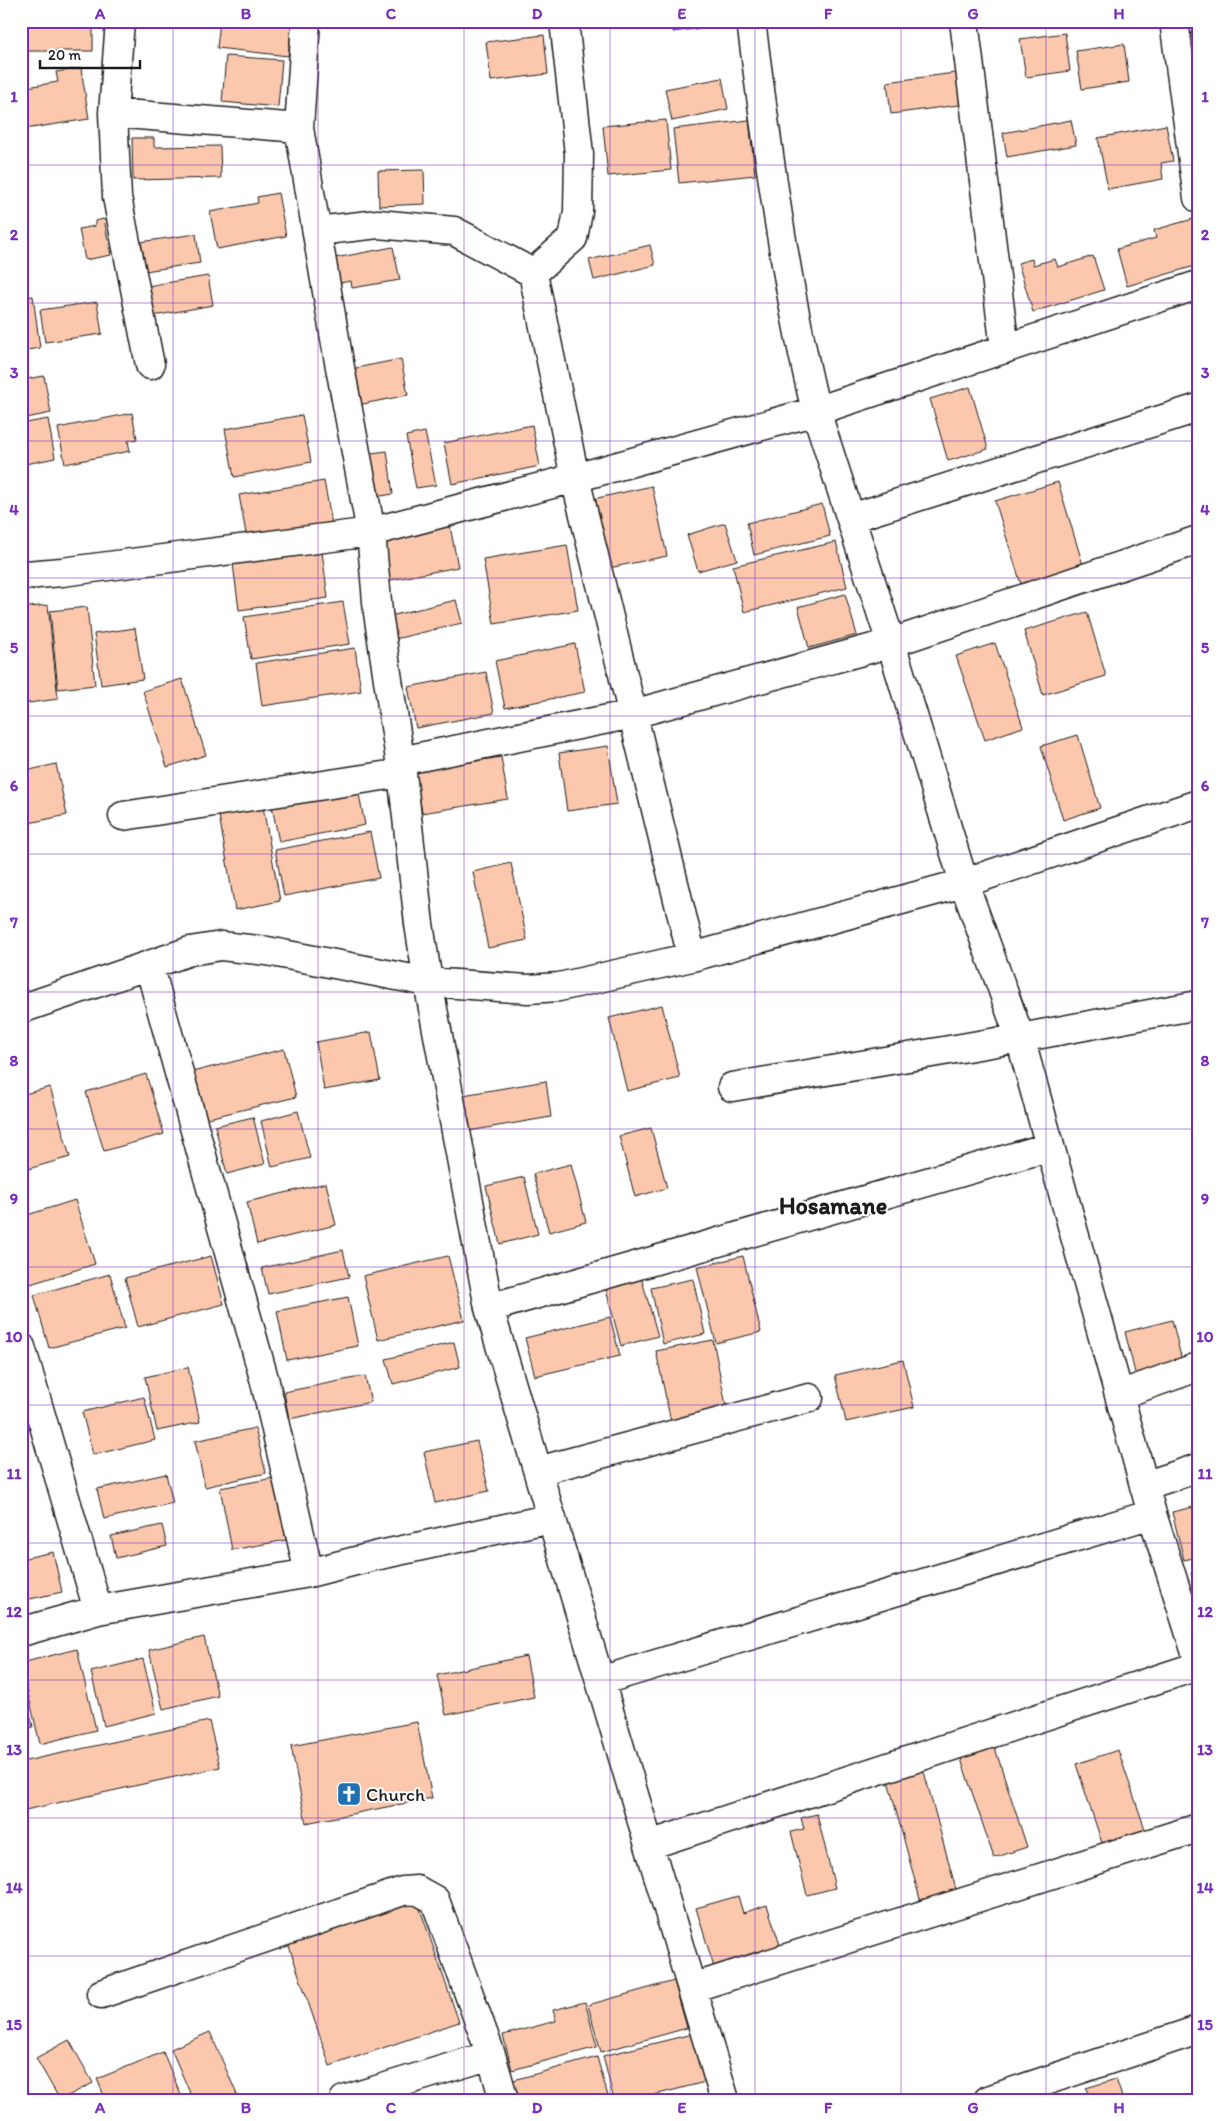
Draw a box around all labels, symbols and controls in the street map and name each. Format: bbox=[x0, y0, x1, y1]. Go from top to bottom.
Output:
text: A bbox=[94, 4, 106, 23]
text: B bbox=[241, 4, 252, 23]
text: C bbox=[386, 4, 397, 23]
text: D bbox=[532, 4, 543, 23]
text: E bbox=[678, 4, 687, 23]
text: F bbox=[824, 4, 833, 23]
text: G bbox=[967, 4, 979, 23]
text: H bbox=[1113, 4, 1125, 23]
scale bar bbox=[40, 38, 140, 70]
text: 20 m bbox=[48, 46, 82, 64]
text: 1 bbox=[10, 87, 18, 106]
text: 1 bbox=[1201, 87, 1209, 106]
text: 2 bbox=[10, 225, 19, 244]
text: 2 bbox=[1201, 225, 1210, 244]
text: 3 bbox=[10, 363, 19, 382]
text: 3 bbox=[1201, 363, 1210, 382]
text: 4 bbox=[9, 500, 19, 519]
text: 4 bbox=[1200, 500, 1210, 519]
text: 5 bbox=[10, 638, 19, 657]
text: 5 bbox=[1201, 638, 1210, 657]
text: 6 bbox=[10, 776, 19, 795]
text: 6 bbox=[1201, 776, 1210, 795]
text: 7 bbox=[9, 913, 18, 932]
text: 7 bbox=[1200, 913, 1209, 932]
text: 8 bbox=[10, 1051, 19, 1070]
text: 8 bbox=[1201, 1051, 1210, 1070]
text: 9 bbox=[10, 1189, 18, 1208]
text: 9 bbox=[1201, 1189, 1209, 1208]
district label: Hosamane bbox=[779, 1191, 887, 1220]
text: 10 bbox=[5, 1327, 23, 1346]
text: 10 bbox=[1196, 1327, 1214, 1346]
text: 11 bbox=[7, 1464, 22, 1483]
text: 11 bbox=[1198, 1464, 1213, 1483]
text: 12 bbox=[6, 1602, 23, 1621]
text: 12 bbox=[1197, 1602, 1214, 1621]
text: 13 bbox=[6, 1740, 22, 1759]
text: 13 bbox=[1197, 1740, 1213, 1759]
church icon: Church bbox=[336, 1781, 362, 1807]
place label: Church bbox=[366, 1783, 426, 1806]
text: 14 bbox=[5, 1878, 23, 1897]
text: 14 bbox=[1196, 1878, 1214, 1897]
text: 15 bbox=[6, 2015, 23, 2034]
text: 15 bbox=[1197, 2015, 1214, 2034]
text: A bbox=[94, 2098, 106, 2117]
text: B bbox=[241, 2098, 252, 2117]
text: C bbox=[386, 2098, 397, 2117]
text: D bbox=[532, 2098, 543, 2117]
text: E bbox=[678, 2098, 687, 2117]
text: F bbox=[824, 2098, 833, 2117]
text: G bbox=[967, 2098, 979, 2117]
text: H bbox=[1113, 2098, 1125, 2117]

